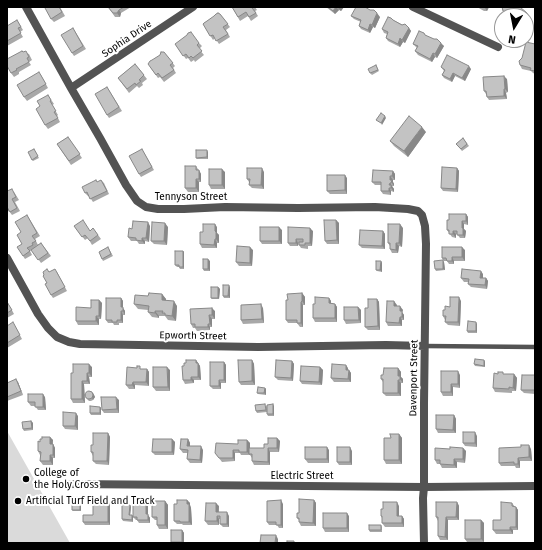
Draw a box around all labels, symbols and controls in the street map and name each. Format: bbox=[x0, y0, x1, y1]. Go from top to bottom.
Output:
north arrow bbox=[494, 8, 534, 48]
street label: Sophia Drive bbox=[100, 18, 154, 60]
text: N bbox=[507, 32, 517, 46]
street label: Tennyson Street bbox=[155, 191, 227, 203]
street label: Epworth Street bbox=[159, 329, 227, 343]
street label: Davenport Street bbox=[407, 339, 421, 417]
place label: College of the Holy Cross bbox=[34, 467, 99, 490]
street label: Electric Street bbox=[270, 470, 334, 482]
marker: College of the Holy Cross bbox=[21, 474, 31, 484]
place label: Artificial Turf Field and Track bbox=[26, 495, 155, 507]
marker: Artificial Turf Field and Track bbox=[13, 496, 23, 506]

